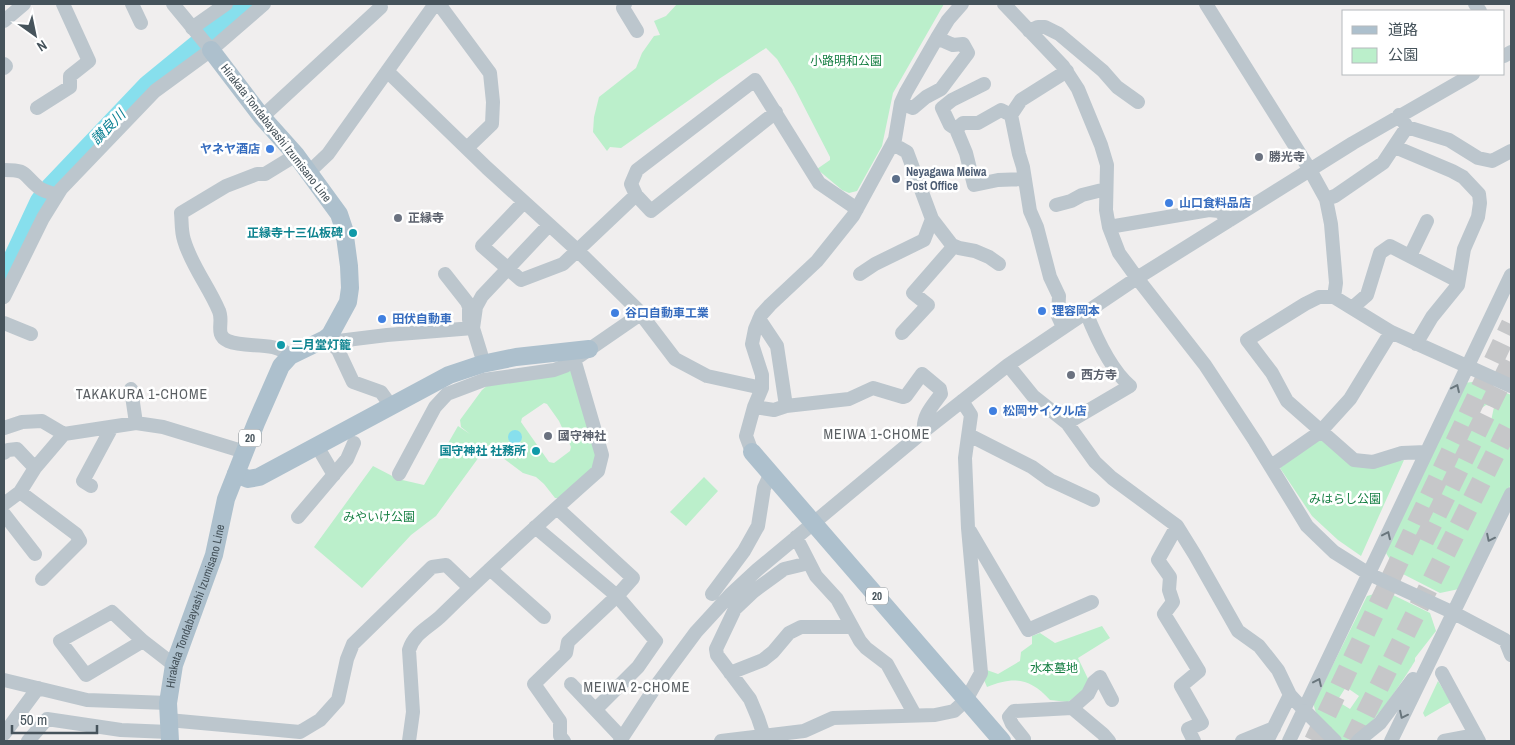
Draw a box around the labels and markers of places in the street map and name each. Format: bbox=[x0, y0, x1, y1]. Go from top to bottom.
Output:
place label: ヤネヤ酒店 bbox=[200, 141, 260, 157]
marker: ヤネヤ酒店 bbox=[264, 143, 276, 155]
place label: 勝光寺 bbox=[1269, 149, 1305, 165]
marker: 勝光寺 bbox=[1253, 151, 1265, 163]
place label: Neyagawa Meiwa Post Office bbox=[906, 164, 987, 194]
marker: Neyagawa Meiwa Post Office bbox=[890, 173, 902, 185]
place label: 山口食料品店 bbox=[1179, 195, 1251, 211]
marker: 山口食料品店 bbox=[1163, 197, 1175, 209]
place label: 正縁寺 bbox=[408, 210, 444, 226]
marker: 正縁寺 bbox=[392, 212, 404, 224]
place label: 正縁寺十三仏板碑 bbox=[247, 225, 343, 241]
marker: 正縁寺十三仏板碑 bbox=[347, 227, 359, 239]
place label: 理容岡本 bbox=[1052, 303, 1100, 319]
place label: 谷口自動車工業 bbox=[625, 305, 709, 321]
marker: 理容岡本 bbox=[1036, 305, 1048, 317]
marker: 谷口自動車工業 bbox=[609, 307, 621, 319]
place label: 田伏自動車 bbox=[392, 311, 452, 327]
marker: 田伏自動車 bbox=[376, 313, 388, 325]
place label: 二月堂灯籠 bbox=[291, 337, 351, 353]
marker: 二月堂灯籠 bbox=[275, 339, 287, 351]
place label: 西方寺 bbox=[1081, 367, 1117, 383]
marker: 西方寺 bbox=[1065, 369, 1077, 381]
place label: 松岡サイクル店 bbox=[1003, 403, 1086, 419]
marker: 松岡サイクル店 bbox=[987, 405, 999, 417]
place label: 國守神社 bbox=[558, 428, 606, 444]
marker: 國守神社 bbox=[542, 430, 554, 442]
place label: 国守神社 社務所 bbox=[439, 443, 526, 459]
marker: 国守神社 社務所 bbox=[530, 445, 542, 457]

